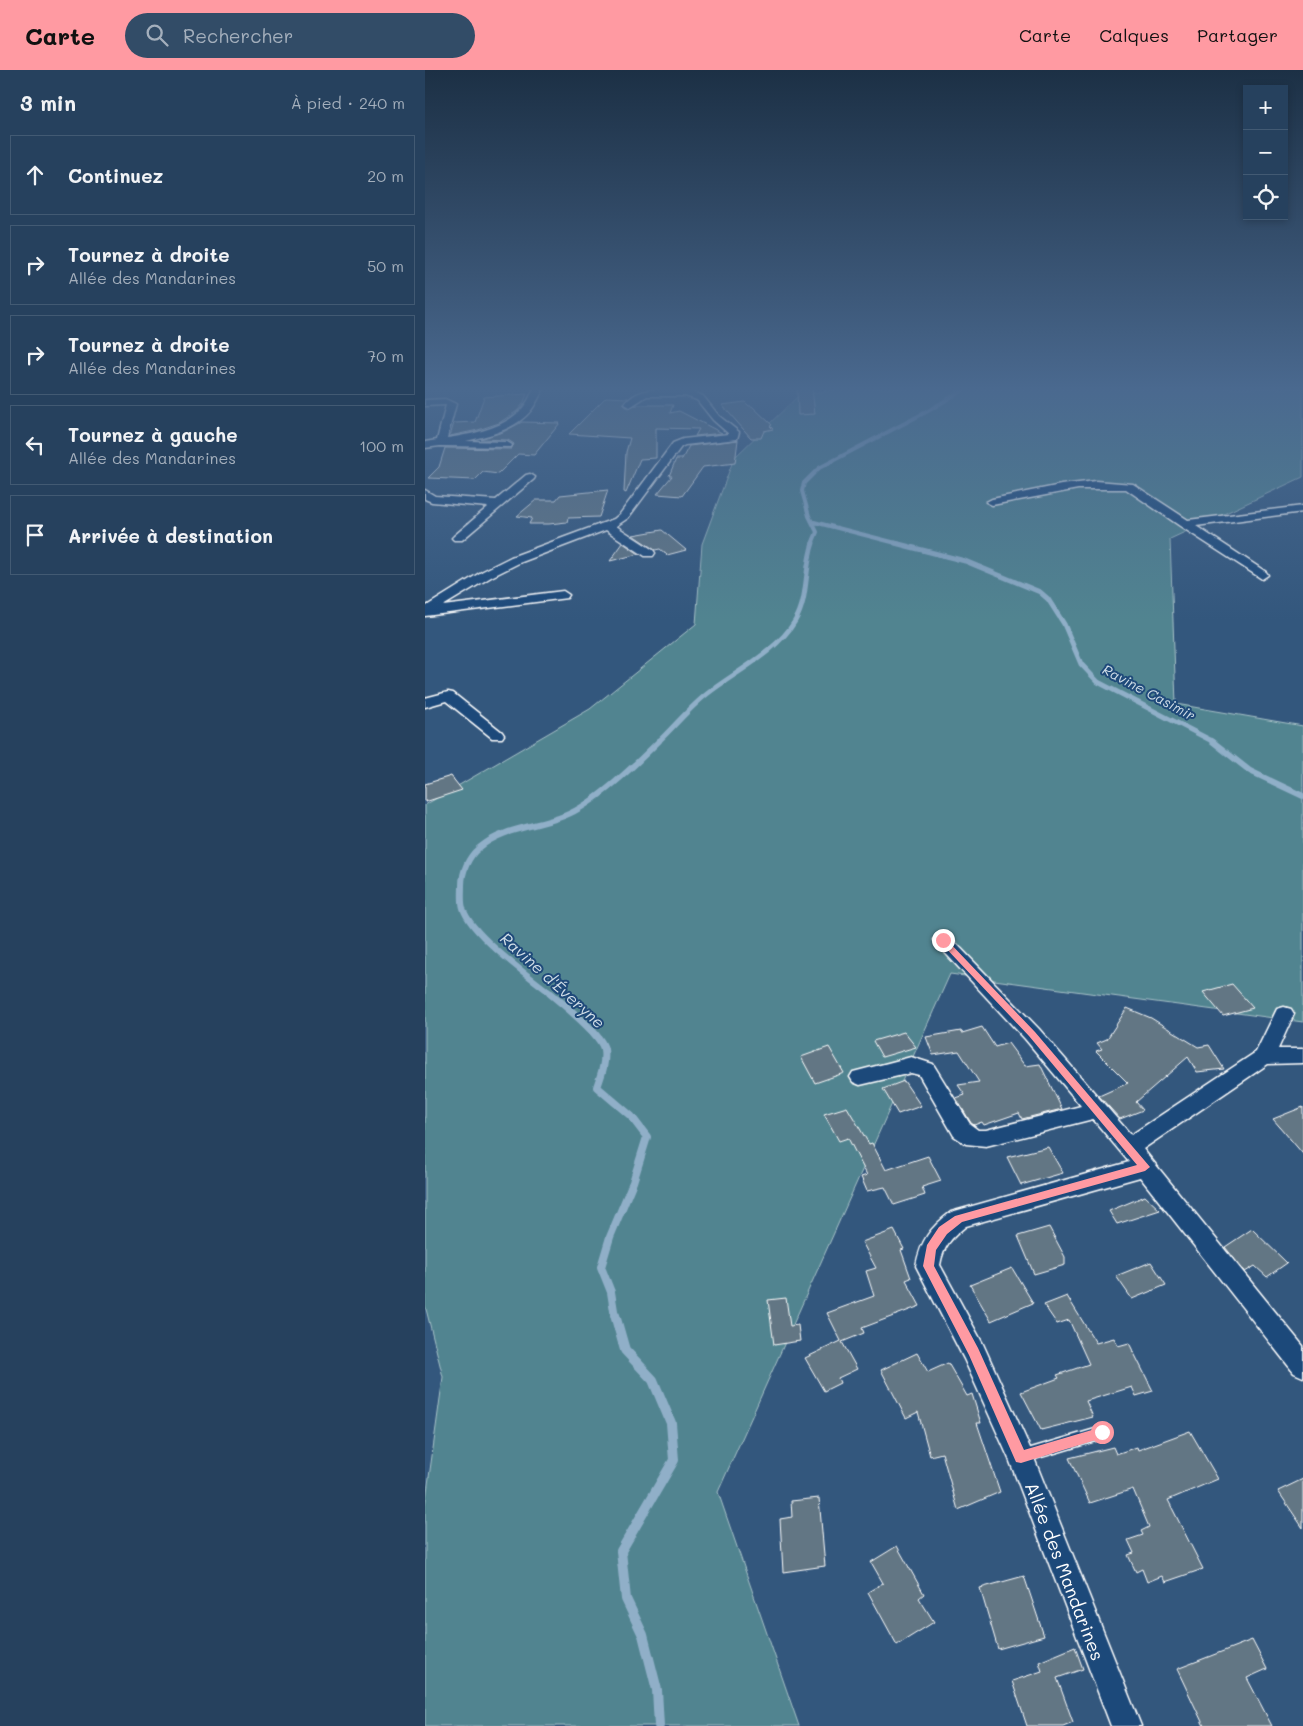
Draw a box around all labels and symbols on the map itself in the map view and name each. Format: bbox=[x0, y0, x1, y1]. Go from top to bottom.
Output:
water label: Ravine Casimir bbox=[1099, 660, 1199, 724]
water label: Ravine d'Éveryne bbox=[496, 927, 610, 1033]
route end bbox=[932, 929, 955, 952]
route start bbox=[1091, 1421, 1114, 1444]
street label: Allée des Mandarines bbox=[1020, 1478, 1110, 1664]

